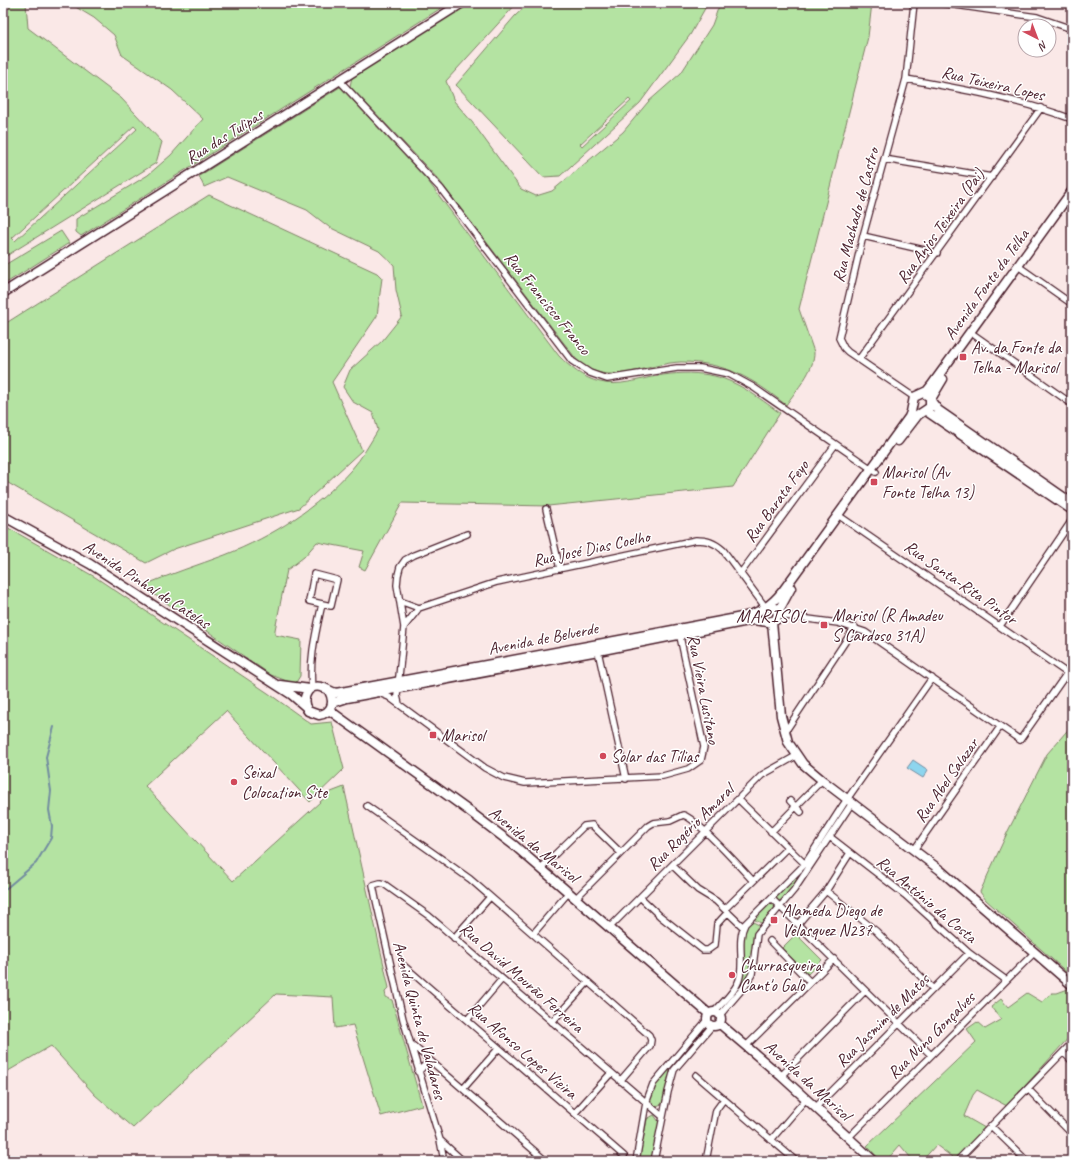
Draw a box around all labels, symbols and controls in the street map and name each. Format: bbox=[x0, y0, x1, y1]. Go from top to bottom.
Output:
north arrow bbox=[1017, 18, 1057, 58]
text: N bbox=[1035, 38, 1051, 54]
street label: Rua Teixeira Lopes bbox=[940, 61, 1048, 106]
street label: Rua das Tulipas bbox=[182, 104, 268, 168]
street label: Rua Machado de Castro bbox=[827, 144, 884, 285]
street label: Rua Anjos Teixeira (Pai) bbox=[892, 164, 990, 288]
street label: Avenida Fonte da Telha bbox=[939, 224, 1034, 344]
street label: Rua Francisco Franco bbox=[500, 248, 596, 360]
place label: Av. da Fonte da Telha - Marisol bbox=[971, 337, 1063, 378]
marker: Av. da Fonte da Telha - Marisol bbox=[958, 352, 968, 362]
street label: Rua Barata Feyo bbox=[740, 455, 814, 547]
place label: Marisol (Av Fonte Telha 13) bbox=[882, 462, 975, 503]
marker: Marisol (Av Fonte Telha 13) bbox=[869, 477, 879, 487]
street label: Rua José Dias Coelho bbox=[531, 525, 653, 571]
street label: Avenida Pinhal de Catelas bbox=[79, 536, 216, 635]
street label: Rua Santa-Rita Pintor bbox=[900, 536, 1023, 630]
district label: MARISOL bbox=[736, 605, 808, 627]
place label: Marisol (R Amadeu S Cardoso 31A) bbox=[832, 605, 944, 646]
street label: Avenida de Belverde bbox=[486, 617, 601, 659]
marker: Marisol (R Amadeu S Cardoso 31A) bbox=[819, 620, 829, 630]
street label: Rua Vieira Lusitano bbox=[683, 632, 725, 747]
place label: Marisol bbox=[441, 725, 488, 746]
marker: Marisol bbox=[428, 730, 438, 740]
street label: Rua Abel Salazar bbox=[910, 733, 984, 826]
place label: Solar das Tílias bbox=[611, 746, 699, 767]
marker: Solar das Tílias bbox=[598, 751, 608, 761]
place label: Seixal Colocation Site bbox=[242, 762, 328, 803]
marker: Seixal Colocation Site bbox=[229, 777, 239, 787]
street label: Rua Rogério Amaral bbox=[643, 778, 740, 875]
street label: Avenida da Marisol bbox=[485, 802, 585, 889]
street label: Rua António da Costa bbox=[872, 851, 982, 948]
place label: Alameda Diego de Velasquez N237 bbox=[782, 900, 883, 941]
marker: Alameda Diego de Velasquez N237 bbox=[769, 915, 779, 925]
street label: Rua David Mourão Ferreira bbox=[455, 918, 589, 1038]
street label: Avenida Quinta de Valadares bbox=[388, 939, 451, 1103]
place label: Churrasqueira Cant'o Galo bbox=[740, 955, 824, 996]
street label: Rua Jasmim de Matos bbox=[831, 968, 935, 1072]
marker: Churrasqueira Cant'o Galo bbox=[727, 970, 737, 980]
street label: Rua Nuno Gonçalves bbox=[883, 986, 981, 1083]
street label: Rua Afonso Lopes Vieira bbox=[464, 997, 583, 1105]
street label: Avenida da Marisol bbox=[760, 1036, 858, 1127]

